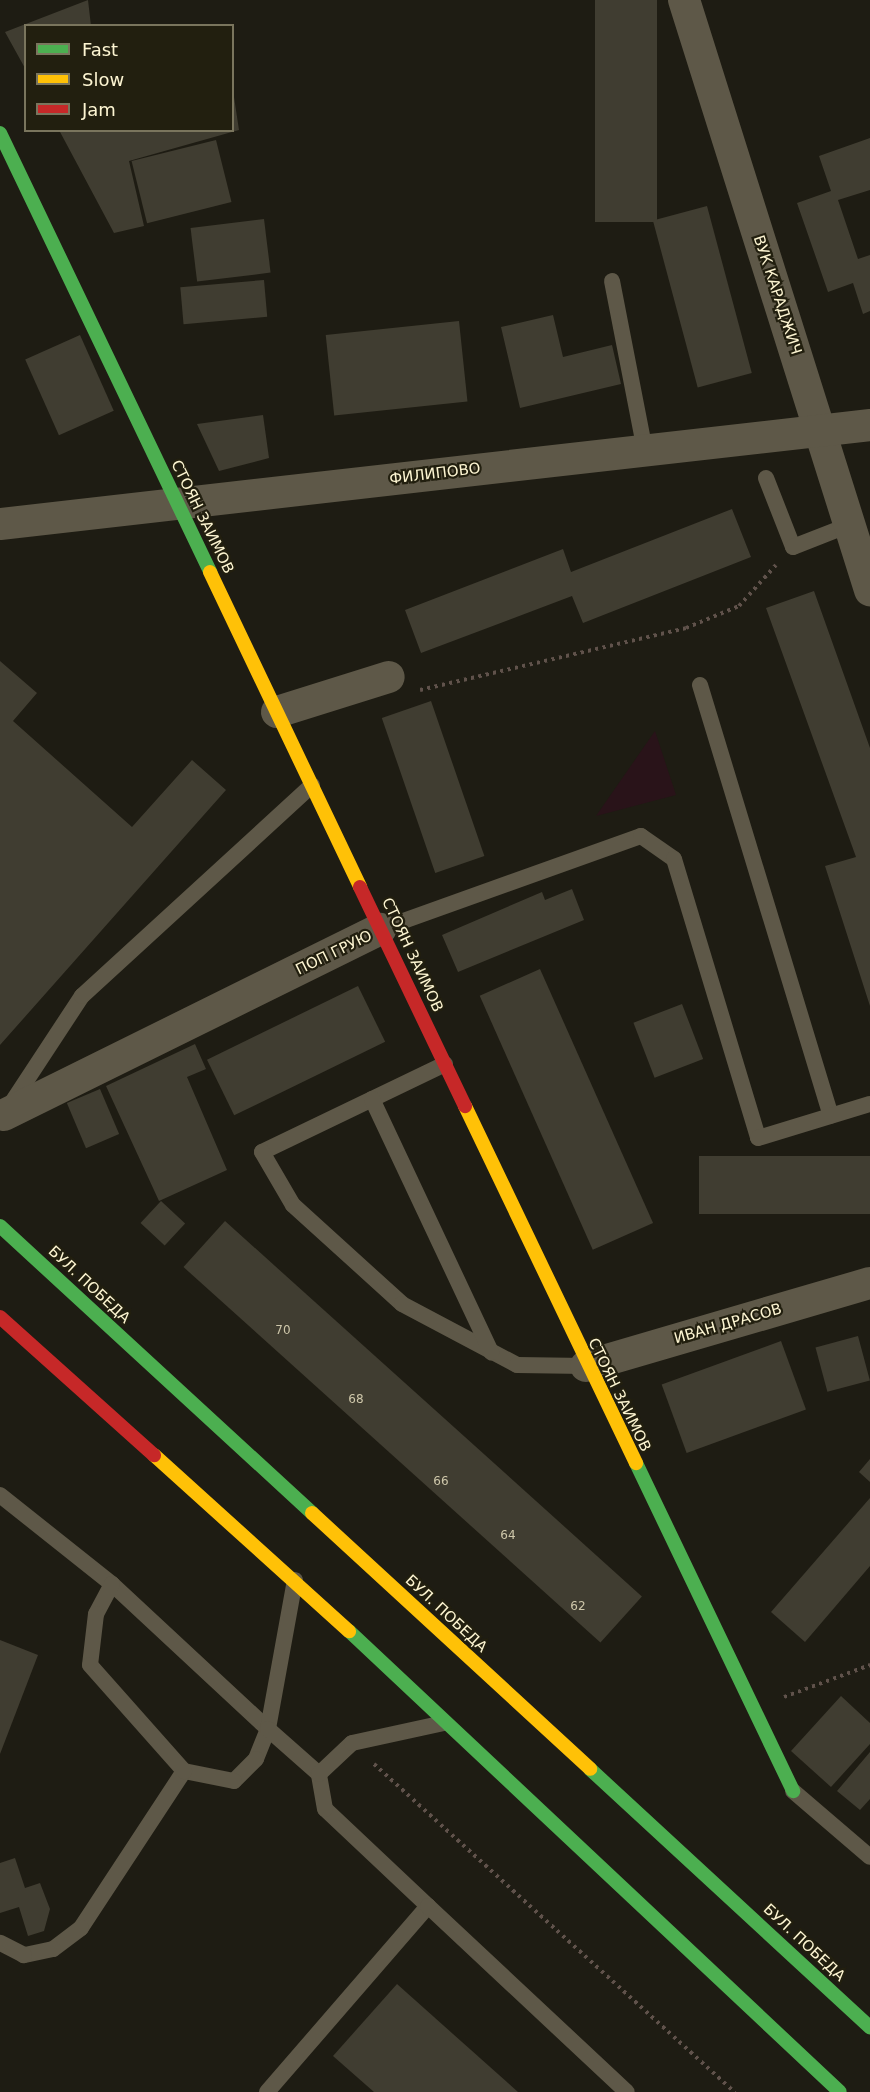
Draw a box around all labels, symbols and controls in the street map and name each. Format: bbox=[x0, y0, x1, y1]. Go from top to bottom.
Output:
legend bbox=[24, 24, 234, 132]
text: Fast bbox=[82, 39, 118, 60]
text: Slow bbox=[82, 69, 124, 90]
text: Jam bbox=[82, 99, 116, 120]
street label: ВУК КАРАДЖИЧ bbox=[749, 233, 805, 357]
street label: СТОЯН ЗАИМОВ bbox=[167, 457, 237, 577]
street label: ФИЛИПОВО bbox=[388, 459, 482, 489]
street label: СТОЯН ЗАИМОВ bbox=[378, 895, 446, 1015]
street label: ПОП ГРУЮ bbox=[293, 927, 375, 979]
street label: БУЛ. ПОБЕДА bbox=[44, 1243, 134, 1327]
street label: ИВАН ДРАСОВ bbox=[672, 1300, 784, 1348]
house number: 70 bbox=[275, 1324, 291, 1338]
street label: СТОЯН ЗАИМОВ bbox=[584, 1335, 654, 1455]
house number: 68 bbox=[348, 1393, 364, 1407]
house number: 66 bbox=[433, 1475, 449, 1489]
house number: 64 bbox=[500, 1529, 516, 1543]
street label: БУЛ. ПОБЕДА bbox=[401, 1572, 491, 1656]
house number: 62 bbox=[570, 1600, 586, 1614]
street label: БУЛ. ПОБЕДА bbox=[759, 1901, 849, 1985]

